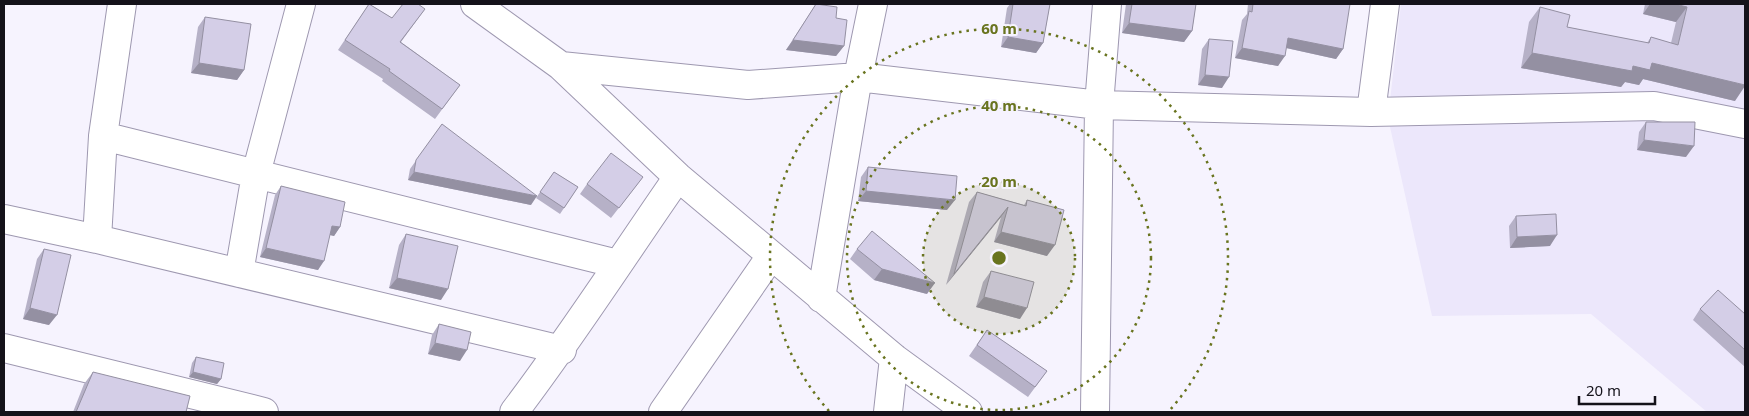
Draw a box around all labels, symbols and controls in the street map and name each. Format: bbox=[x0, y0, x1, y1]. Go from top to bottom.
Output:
text: 60 m bbox=[981, 18, 1017, 38]
text: 40 m bbox=[981, 95, 1017, 115]
text: 20 m bbox=[981, 171, 1017, 191]
centre of rings bbox=[990, 249, 1008, 267]
scale bar bbox=[1579, 374, 1655, 406]
text: 20 m bbox=[1586, 380, 1621, 400]

